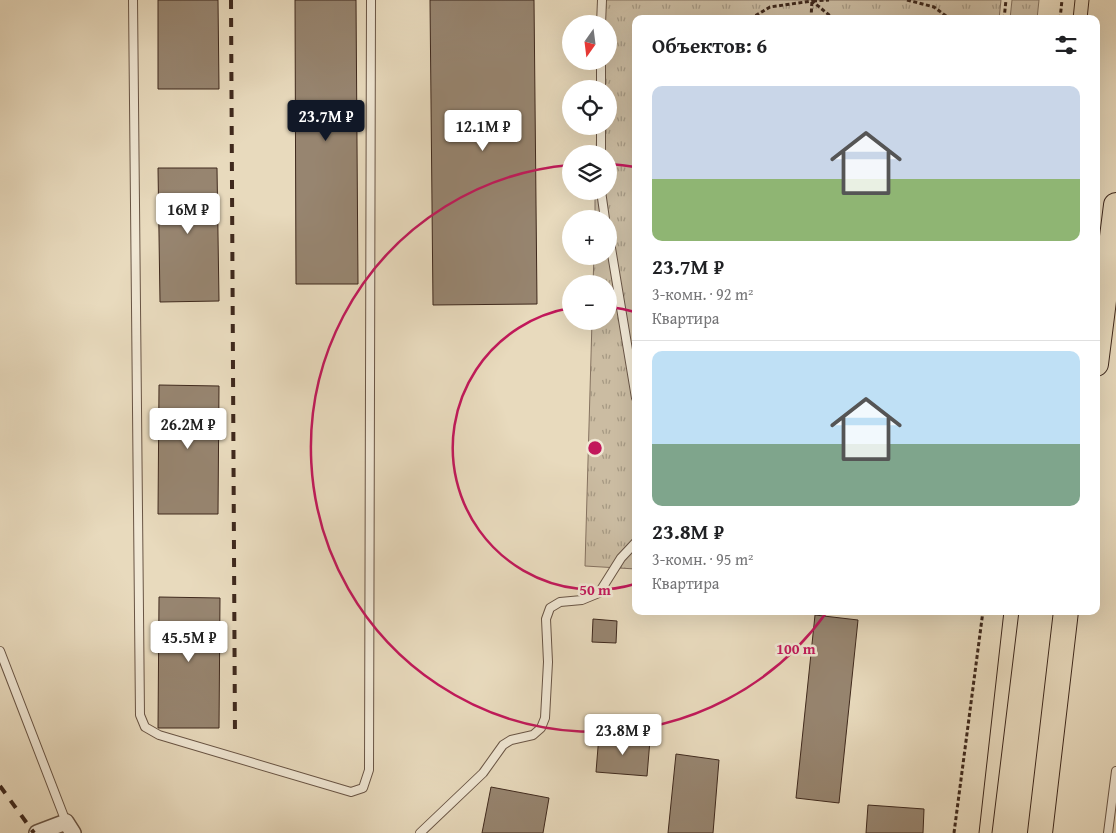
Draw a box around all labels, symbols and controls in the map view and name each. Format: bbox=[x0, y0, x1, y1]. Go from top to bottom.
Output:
north arrow bbox=[562, 15, 618, 70]
map controls bbox=[562, 15, 617, 330]
text: Объектов: 6 bbox=[652, 30, 767, 61]
icon: filters bbox=[1052, 31, 1080, 59]
button: locate bbox=[562, 80, 617, 135]
pin: 23.7M ₽ bbox=[280, 100, 372, 142]
text: 23.7M ₽ bbox=[299, 104, 353, 128]
pin: 12.1M ₽ bbox=[437, 110, 529, 152]
text: 12.1M ₽ bbox=[456, 114, 510, 138]
icon: home bbox=[821, 118, 911, 208]
button: layers bbox=[562, 145, 617, 200]
pin: 16M ₽ bbox=[153, 192, 223, 235]
text: 16M ₽ bbox=[167, 197, 209, 221]
button: + bbox=[562, 210, 617, 265]
text: 23.7M ₽ bbox=[652, 251, 724, 282]
button: − bbox=[562, 275, 617, 330]
text: 3-комн. · 92 m² bbox=[652, 282, 753, 306]
text: Квартира bbox=[652, 306, 719, 330]
icon: home bbox=[821, 384, 911, 474]
pin: 26.2M ₽ bbox=[142, 408, 234, 450]
text: 26.2M ₽ bbox=[161, 412, 215, 436]
centre of rings bbox=[586, 439, 604, 457]
text: 23.8M ₽ bbox=[652, 516, 724, 547]
text: 3-комн. · 95 m² bbox=[652, 547, 753, 571]
text: Квартира bbox=[652, 571, 719, 595]
text: 50 m bbox=[579, 579, 611, 600]
pin: 45.5M ₽ bbox=[143, 620, 235, 663]
text: 45.5M ₽ bbox=[162, 625, 216, 649]
text: 100 m bbox=[776, 638, 816, 659]
pin: 23.8M ₽ bbox=[577, 714, 669, 756]
text: 23.8M ₽ bbox=[596, 718, 650, 742]

